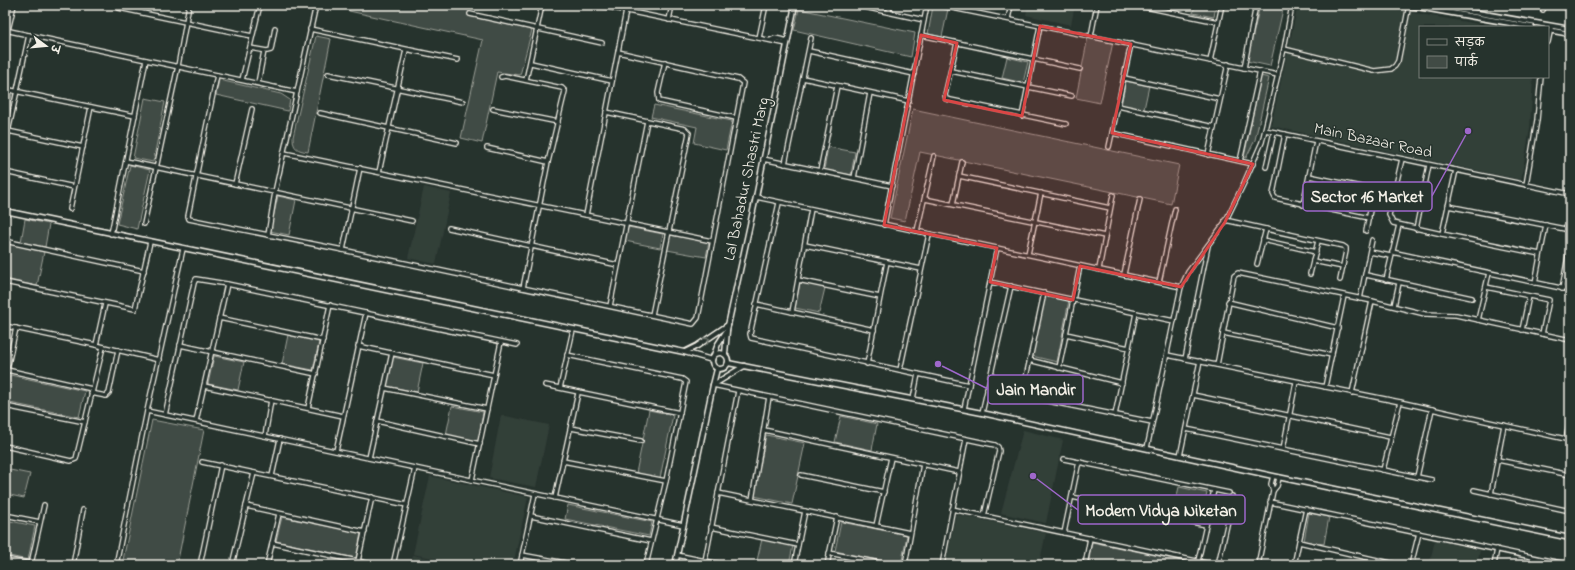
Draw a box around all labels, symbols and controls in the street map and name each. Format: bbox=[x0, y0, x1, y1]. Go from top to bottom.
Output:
north arrow bbox=[26, 26, 66, 66]
legend bbox=[1419, 26, 1549, 78]
text: सड़क bbox=[1454, 34, 1486, 52]
text: उ bbox=[45, 42, 64, 56]
text: पार्क bbox=[1454, 52, 1479, 72]
street label: Lal Bahadur Shastri Marg bbox=[718, 95, 776, 263]
street label: Main Bazaar Road bbox=[1312, 117, 1434, 165]
callout: Sector 16 Market bbox=[1303, 182, 1432, 211]
text: Sector 16 Market bbox=[1311, 185, 1424, 210]
one-way arrow bbox=[703, 337, 710, 344]
callout: Jain Mandir bbox=[988, 375, 1083, 404]
text: Jain Mandir bbox=[997, 378, 1076, 403]
callout: Modern Vidya Niketan bbox=[1078, 495, 1245, 524]
text: Modern Vidya Niketan bbox=[1085, 499, 1237, 526]

